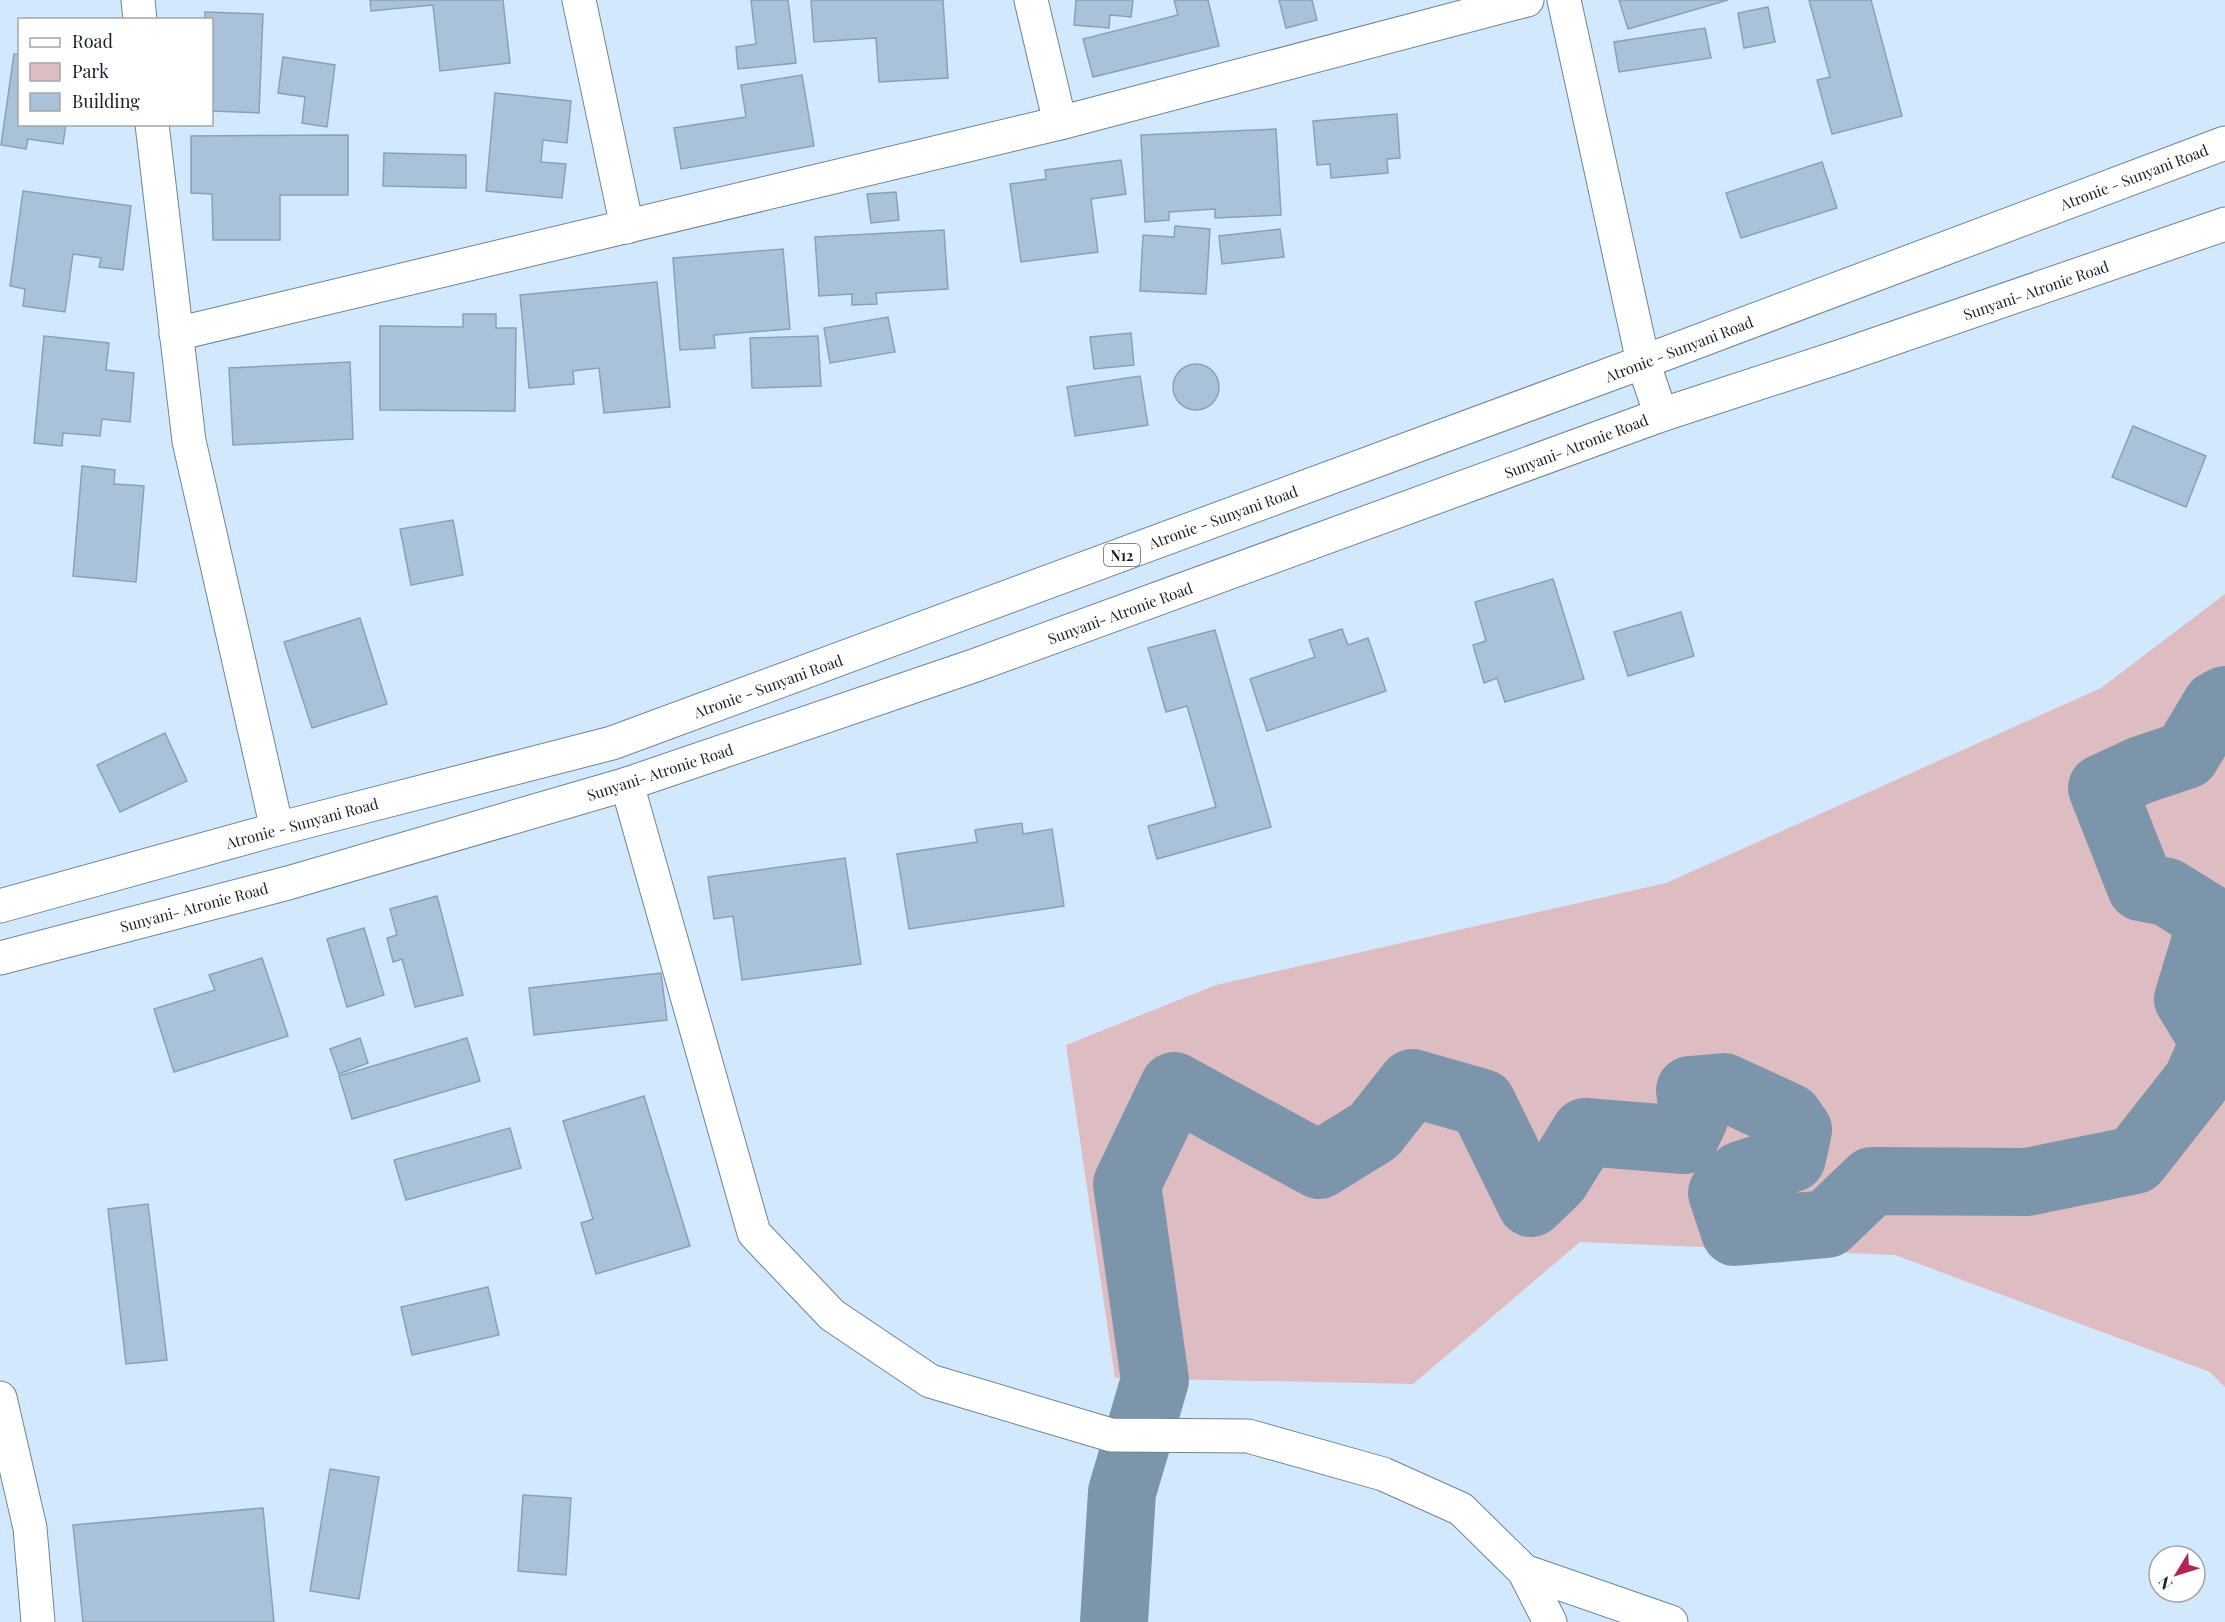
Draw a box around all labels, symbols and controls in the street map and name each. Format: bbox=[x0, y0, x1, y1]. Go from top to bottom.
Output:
legend bbox=[18, 18, 213, 126]
text: Road bbox=[72, 29, 113, 53]
text: Park bbox=[72, 59, 109, 83]
text: Building bbox=[72, 89, 140, 113]
street label: Atronie - Sunyani Road bbox=[2056, 139, 2211, 215]
street label: Sunyani- Atronie Road bbox=[1961, 256, 2112, 324]
street label: Atronie - Sunyani Road bbox=[1601, 311, 1756, 387]
street label: Sunyani- Atronie Road bbox=[1501, 409, 1651, 483]
street label: Atronie - Sunyani Road bbox=[1145, 481, 1300, 554]
road number: N12 bbox=[1104, 544, 1140, 566]
street label: Sunyani- Atronie Road bbox=[1045, 577, 1195, 648]
street label: Atronie - Sunyani Road bbox=[690, 650, 845, 723]
street label: Sunyani- Atronie Road bbox=[584, 739, 736, 805]
street label: Atronie - Sunyani Road bbox=[223, 793, 381, 853]
street label: Sunyani- Atronie Road bbox=[118, 878, 271, 936]
north arrow bbox=[2147, 1544, 2207, 1604]
text: N bbox=[2153, 1572, 2177, 1595]

